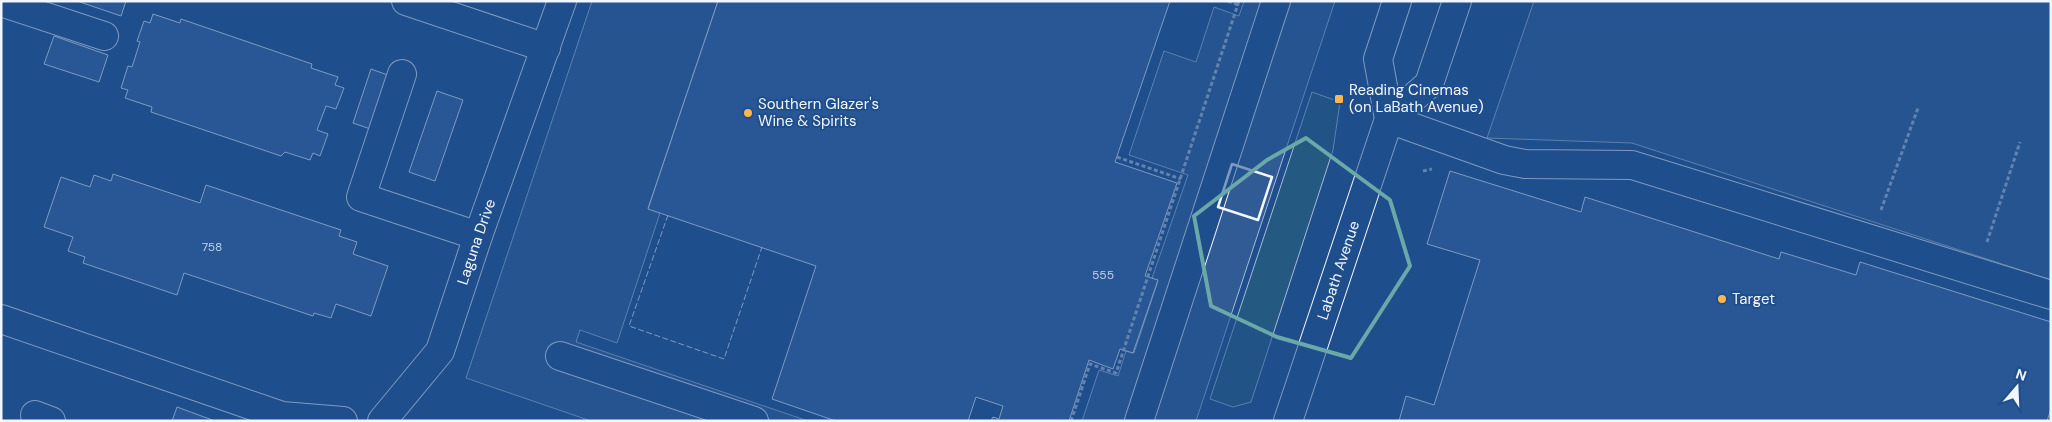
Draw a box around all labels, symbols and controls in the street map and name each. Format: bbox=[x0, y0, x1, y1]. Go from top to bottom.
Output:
place label: Reading Cinemas (on LaBath Avenue) bbox=[1349, 80, 1484, 117]
marker: Reading Cinemas (on LaBath Avenue) bbox=[1333, 93, 1345, 105]
place label: Southern Glazer's Wine & Spirits bbox=[758, 94, 879, 131]
marker: Southern Glazer's Wine & Spirits bbox=[742, 107, 754, 119]
street label: Laguna Drive bbox=[453, 196, 500, 287]
street label: Labath Avenue bbox=[1313, 218, 1364, 322]
house number: 758 bbox=[202, 239, 222, 255]
house number: 555 bbox=[1092, 267, 1114, 283]
place label: Target bbox=[1732, 289, 1775, 309]
marker: Target bbox=[1716, 293, 1728, 305]
north arrow bbox=[1992, 362, 2042, 412]
text: N bbox=[2013, 365, 2029, 385]

